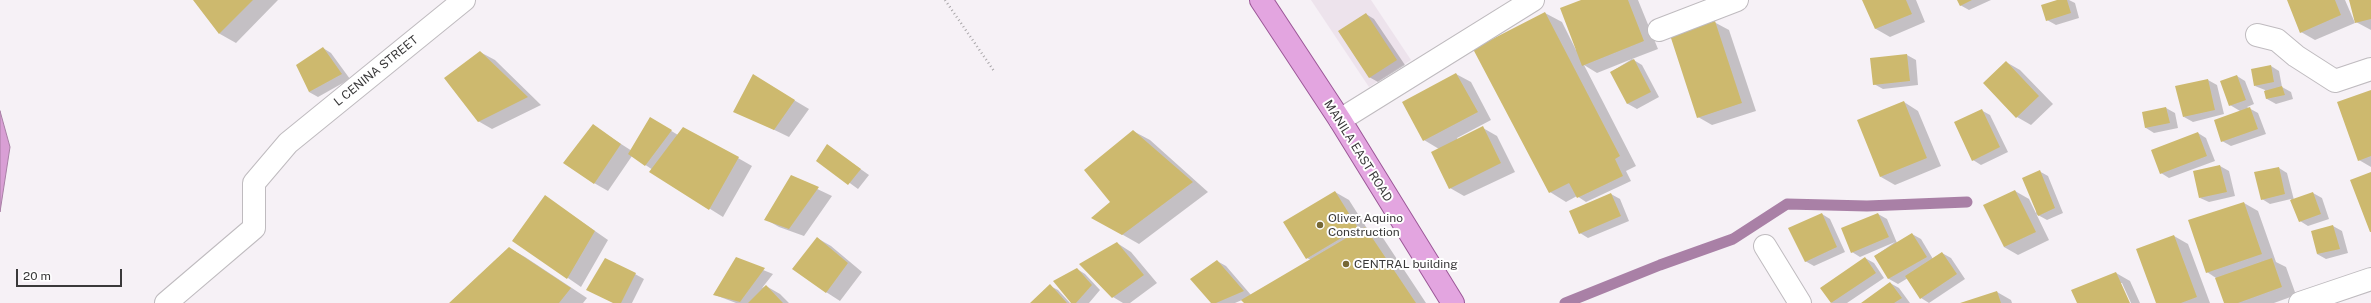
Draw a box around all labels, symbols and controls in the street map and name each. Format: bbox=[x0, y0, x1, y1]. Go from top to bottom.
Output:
street label: L CENINA STREET bbox=[331, 33, 421, 109]
street label: MANILA EAST ROAD bbox=[1321, 98, 1395, 204]
place label: Oliver Aquino Construction bbox=[1328, 211, 1403, 239]
marker: Oliver Aquino Construction bbox=[1315, 220, 1325, 230]
place label: CENTRAL building bbox=[1354, 257, 1458, 271]
marker: CENTRAL building bbox=[1341, 259, 1351, 269]
scale bar bbox=[18, 261, 124, 287]
text: 20 m bbox=[23, 269, 51, 283]

